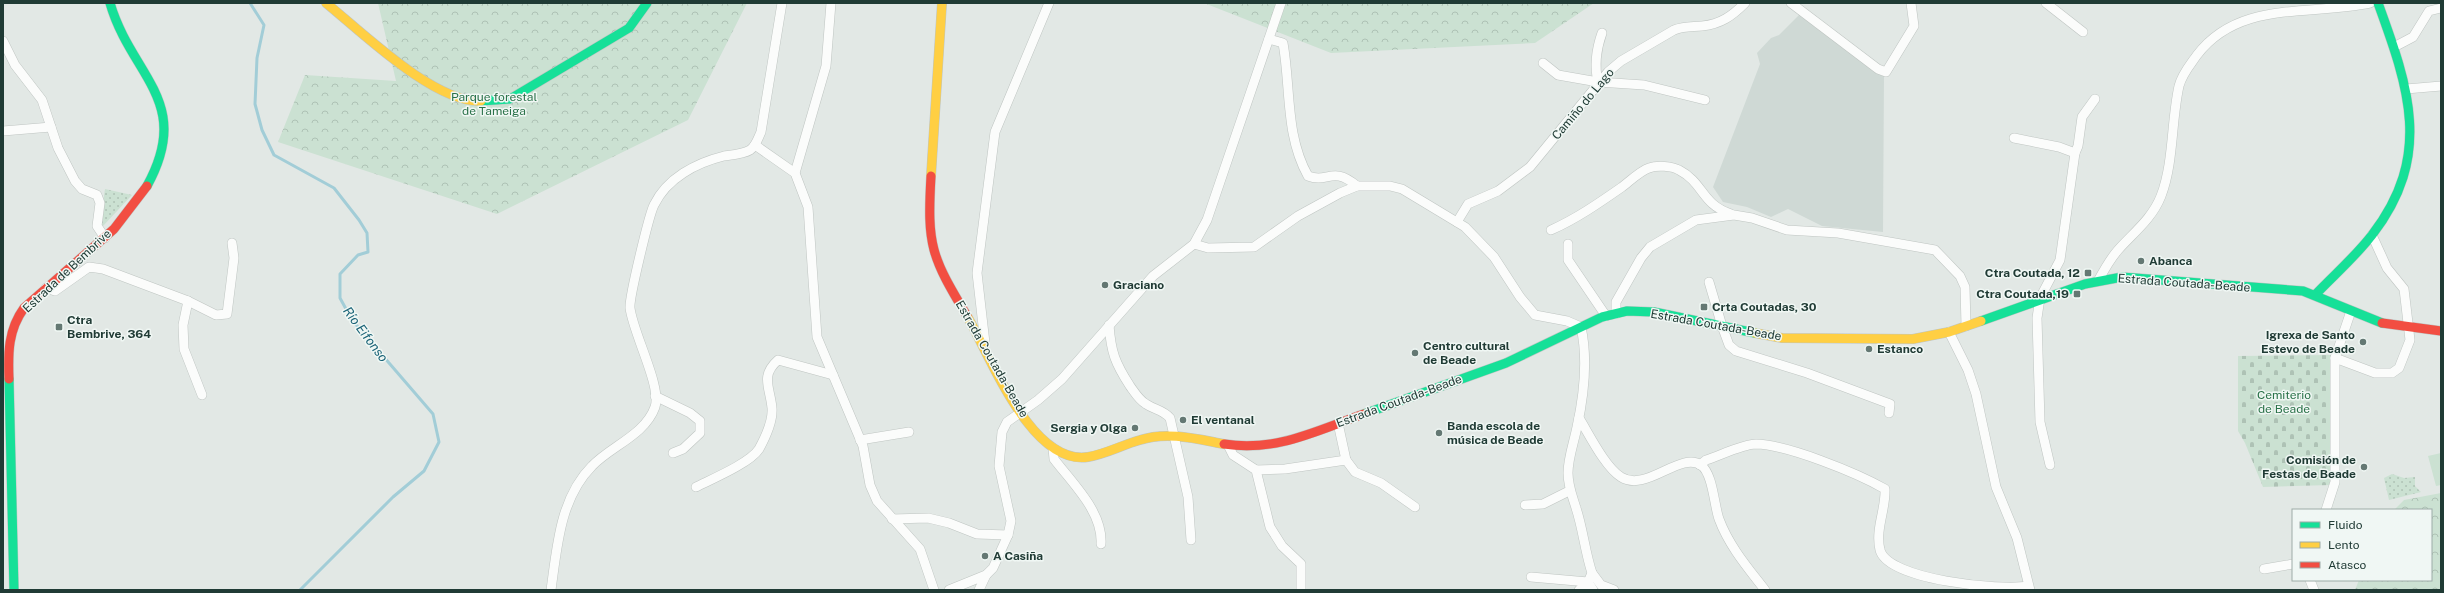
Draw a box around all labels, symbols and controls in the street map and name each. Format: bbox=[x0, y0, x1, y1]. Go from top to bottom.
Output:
street label: Camiño do Lago bbox=[1549, 65, 1617, 143]
park label: Parque forestal de Tameiga bbox=[451, 90, 537, 118]
street label: Estrada de Bembrive bbox=[20, 226, 114, 315]
place label: Abanca bbox=[2149, 254, 2192, 268]
marker: Abanca bbox=[2136, 256, 2146, 266]
place label: Ctra Coutada, 12 bbox=[1985, 266, 2080, 280]
marker: Ctra Coutada, 12 bbox=[2083, 268, 2093, 278]
street label: Estrada Coutada-Beade bbox=[2117, 271, 2251, 295]
place label: Graciano bbox=[1113, 278, 1164, 292]
marker: Graciano bbox=[1100, 280, 1110, 290]
place label: Ctra Coutada,19 bbox=[1976, 287, 2069, 301]
marker: Ctra Coutada,19 bbox=[2072, 289, 2082, 299]
street label: Estrada Coutada-Beade bbox=[953, 298, 1031, 420]
place label: Crta Coutadas, 30 bbox=[1712, 300, 1817, 314]
marker: Crta Coutadas, 30 bbox=[1699, 302, 1709, 312]
water label: Río Eifonso bbox=[340, 304, 391, 365]
street label: Estrada Coutada-Beade bbox=[1649, 307, 1783, 343]
place label: Ctra Bembrive, 364 bbox=[67, 313, 151, 341]
marker: Ctra Bembrive, 364 bbox=[54, 322, 64, 332]
place label: Igrexa de Santo Estevo de Beade bbox=[2261, 328, 2355, 356]
marker: Igrexa de Santo Estevo de Beade bbox=[2358, 337, 2368, 347]
place label: Centro cultural de Beade bbox=[1423, 339, 1510, 367]
place label: Estanco bbox=[1877, 342, 1923, 356]
marker: Estanco bbox=[1864, 344, 1874, 354]
marker: Centro cultural de Beade bbox=[1410, 348, 1420, 358]
street label: Estrada Coutada-Beade bbox=[1334, 372, 1464, 430]
park label: Cemiterio de Beade bbox=[2257, 388, 2311, 416]
place label: El ventanal bbox=[1191, 413, 1255, 427]
marker: El ventanal bbox=[1178, 415, 1188, 425]
place label: Banda escola de música de Beade bbox=[1447, 419, 1544, 447]
place label: Sergia y Olga bbox=[1050, 421, 1127, 435]
marker: Sergia y Olga bbox=[1130, 423, 1140, 433]
marker: Banda escola de música de Beade bbox=[1434, 428, 1444, 438]
place label: Comisión de Festas de Beade bbox=[2262, 453, 2356, 481]
marker: Comisión de Festas de Beade bbox=[2359, 462, 2369, 472]
legend bbox=[2292, 509, 2432, 581]
text: Fluido bbox=[2328, 518, 2363, 532]
text: Lento bbox=[2328, 538, 2360, 552]
place label: A Casiña bbox=[993, 549, 1043, 563]
marker: A Casiña bbox=[980, 551, 990, 561]
text: Atasco bbox=[2328, 558, 2367, 572]

